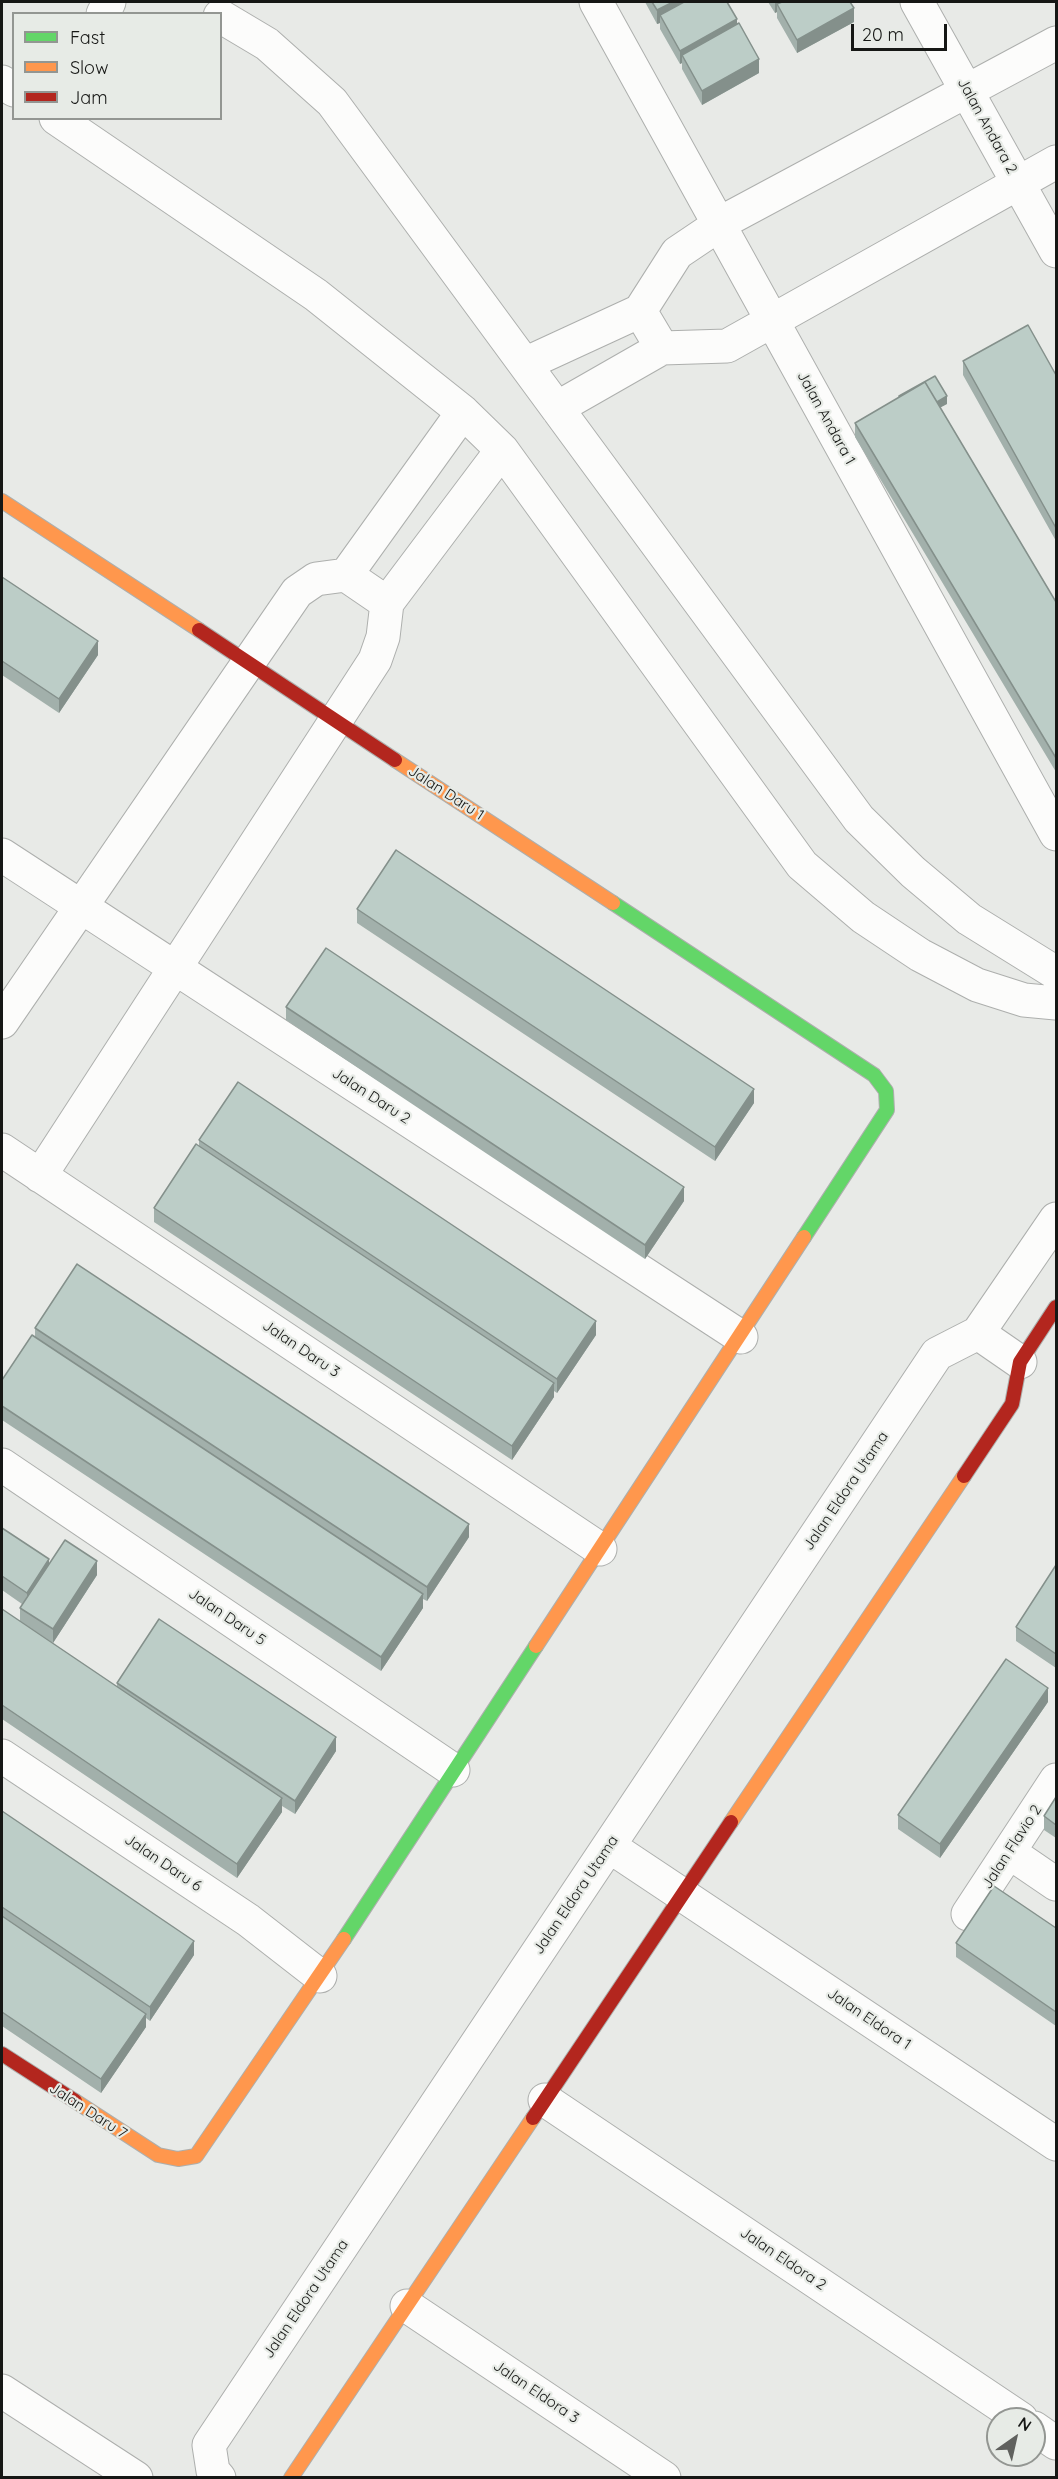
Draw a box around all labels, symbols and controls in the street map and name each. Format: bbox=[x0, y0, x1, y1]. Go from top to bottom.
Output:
legend bbox=[12, 12, 222, 120]
scale bar bbox=[854, 12, 950, 50]
text: 20 m bbox=[862, 23, 904, 46]
text: Fast bbox=[70, 26, 105, 49]
text: Slow bbox=[70, 56, 108, 79]
street label: Jalan Andara 2 bbox=[953, 75, 1021, 177]
text: Jam bbox=[70, 86, 108, 109]
street label: Jalan Andara 1 bbox=[793, 368, 859, 468]
street label: Jalan Daru 1 bbox=[405, 762, 487, 824]
street label: Jalan Daru 2 bbox=[329, 1064, 413, 1128]
street label: Jalan Daru 3 bbox=[259, 1317, 343, 1381]
street label: Jalan Eldora Utama bbox=[800, 1428, 892, 1554]
street label: Jalan Daru 5 bbox=[185, 1585, 269, 1649]
street label: Jalan Flavio 2 bbox=[978, 1802, 1046, 1892]
street label: Jalan Daru 6 bbox=[121, 1831, 205, 1895]
street label: Jalan Eldora Utama bbox=[530, 1832, 622, 1958]
street label: Jalan Eldora 1 bbox=[824, 1984, 914, 2054]
street label: Jalan Daru 7 bbox=[46, 2079, 130, 2143]
street label: Jalan Eldora 2 bbox=[737, 2224, 829, 2294]
street label: Jalan Eldora Utama bbox=[260, 2236, 352, 2362]
street label: Jalan Eldora 3 bbox=[490, 2357, 582, 2427]
north arrow bbox=[986, 2407, 1046, 2467]
text: N bbox=[1014, 2412, 1035, 2435]

